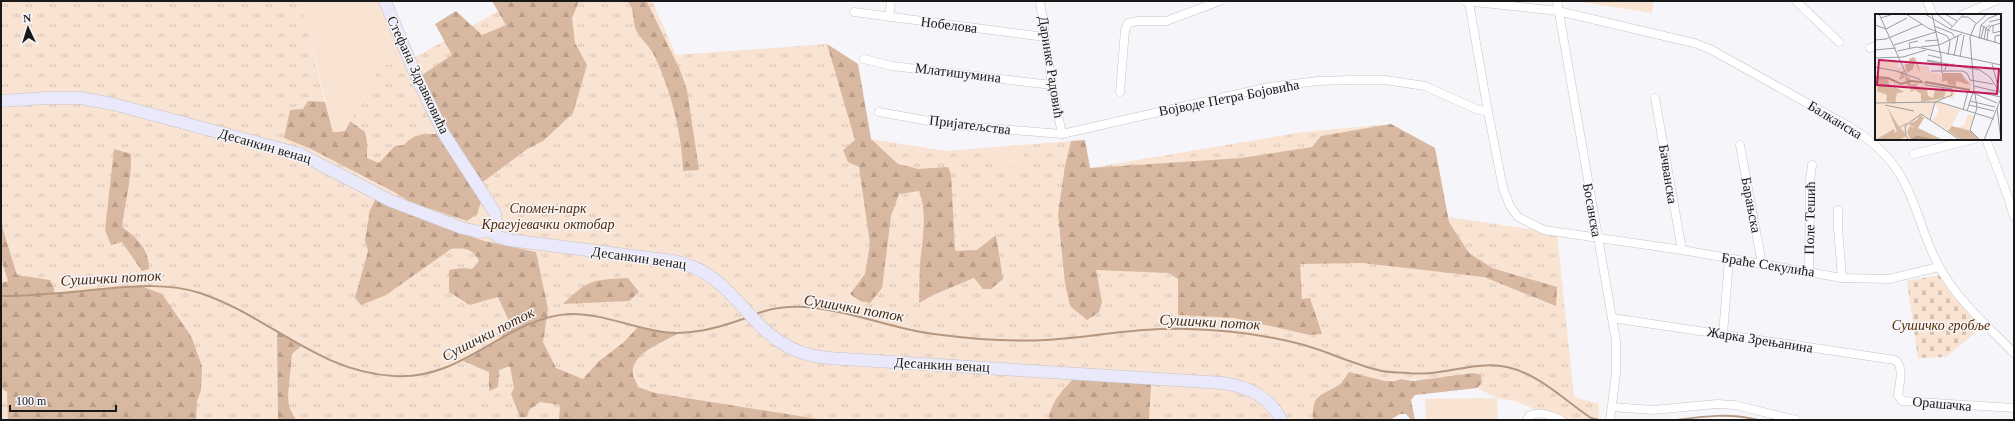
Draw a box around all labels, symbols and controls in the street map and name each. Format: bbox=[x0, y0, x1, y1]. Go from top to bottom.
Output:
north arrow bbox=[8, 8, 48, 48]
text: N bbox=[23, 12, 32, 24]
street label: Стефана Здравковића bbox=[384, 14, 452, 137]
street label: Нобелова bbox=[920, 14, 979, 36]
inset map bbox=[1875, 14, 2001, 140]
street label: Даринке Радовић bbox=[1036, 15, 1066, 119]
street label: Млатишумина bbox=[914, 60, 1003, 86]
street label: Војводе Петра Бојовића bbox=[1158, 77, 1301, 119]
street label: Балканска bbox=[1805, 98, 1866, 142]
street label: Пријатељства bbox=[928, 113, 1012, 138]
street label: Десанкин венац bbox=[217, 126, 313, 167]
street label: Бачванска bbox=[1656, 143, 1680, 206]
street label: Барањска bbox=[1738, 176, 1764, 235]
street label: Поле Тешић bbox=[1802, 181, 1818, 255]
street label: Босанска bbox=[1580, 182, 1604, 239]
park label: Спомен-парк Крагујевачки октобар bbox=[481, 201, 614, 232]
street label: Десанкин венац bbox=[591, 244, 688, 272]
street label: Браће Секулића bbox=[1720, 250, 1817, 280]
water label: Сушички поток bbox=[60, 267, 163, 289]
water label: Сушички поток bbox=[803, 291, 906, 325]
water label: Сушички поток bbox=[439, 303, 538, 364]
water label: Сушички поток bbox=[1159, 311, 1262, 333]
park label: Сушичко гробље bbox=[1892, 318, 1990, 333]
street label: Жарка Зрењанина bbox=[1706, 324, 1815, 356]
street label: Десанкин венац bbox=[894, 355, 991, 375]
scale bar bbox=[10, 387, 116, 413]
text: 100 m bbox=[16, 394, 47, 408]
street label: Орашачка bbox=[1912, 394, 1973, 414]

